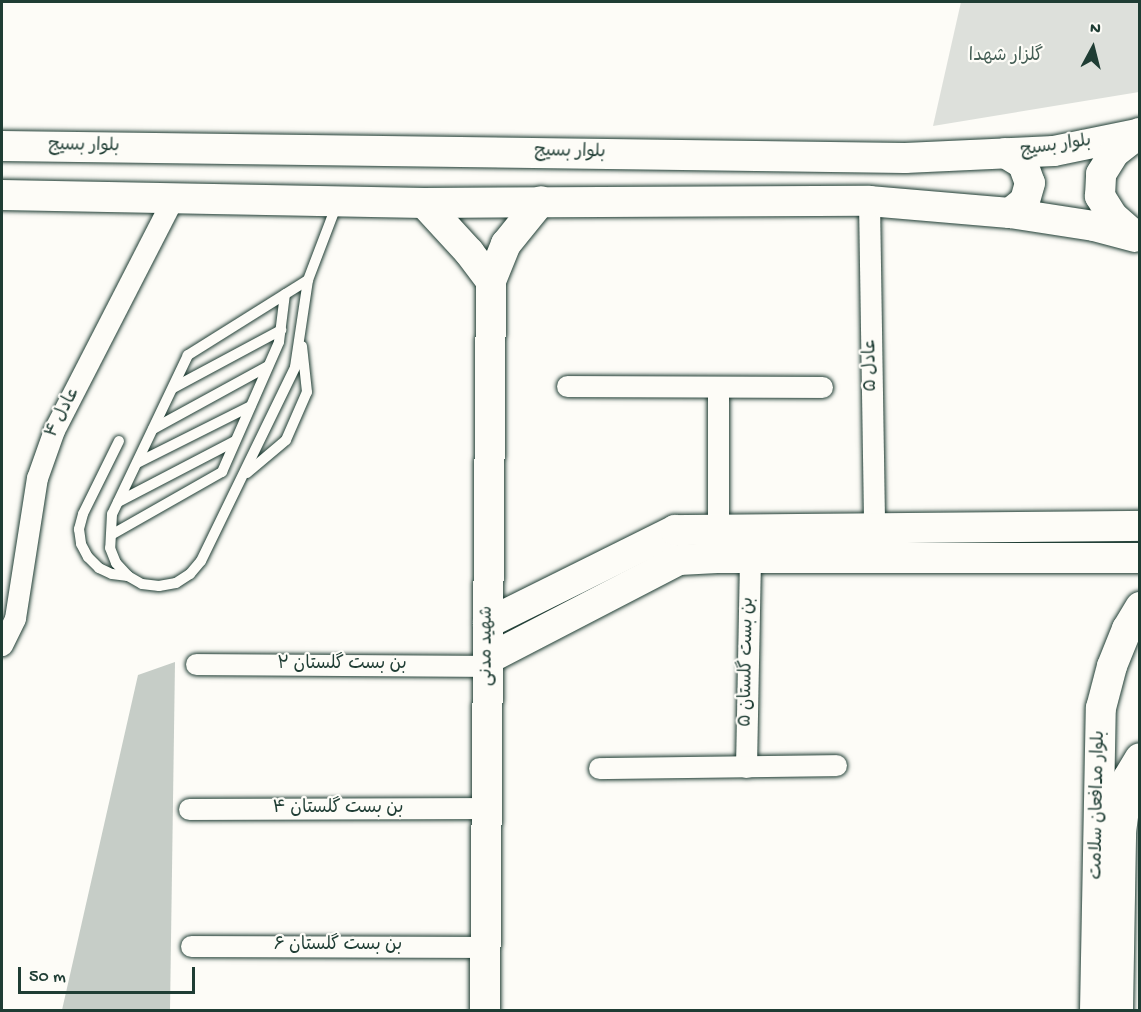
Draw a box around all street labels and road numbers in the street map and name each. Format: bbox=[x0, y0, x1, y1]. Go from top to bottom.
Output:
street label: بلوار بسیج bbox=[1019, 131, 1093, 163]
street label: بلوار بسیج bbox=[48, 136, 120, 158]
street label: بلوار بسیج bbox=[534, 142, 606, 164]
street label: عادل ۵ bbox=[861, 338, 883, 392]
street label: عادل ۴ bbox=[42, 384, 86, 442]
street label: بن بست گلستان ۵ bbox=[736, 597, 760, 727]
street label: شهید مدنی bbox=[477, 606, 499, 686]
street label: بن بست گلستان ۲ bbox=[277, 654, 407, 676]
street label: بلوار مدافعان سلامت bbox=[1087, 730, 1111, 880]
street label: بن بست گلستان ۴ bbox=[273, 798, 403, 820]
street label: بن بست گلستان ۶ bbox=[274, 935, 402, 957]

